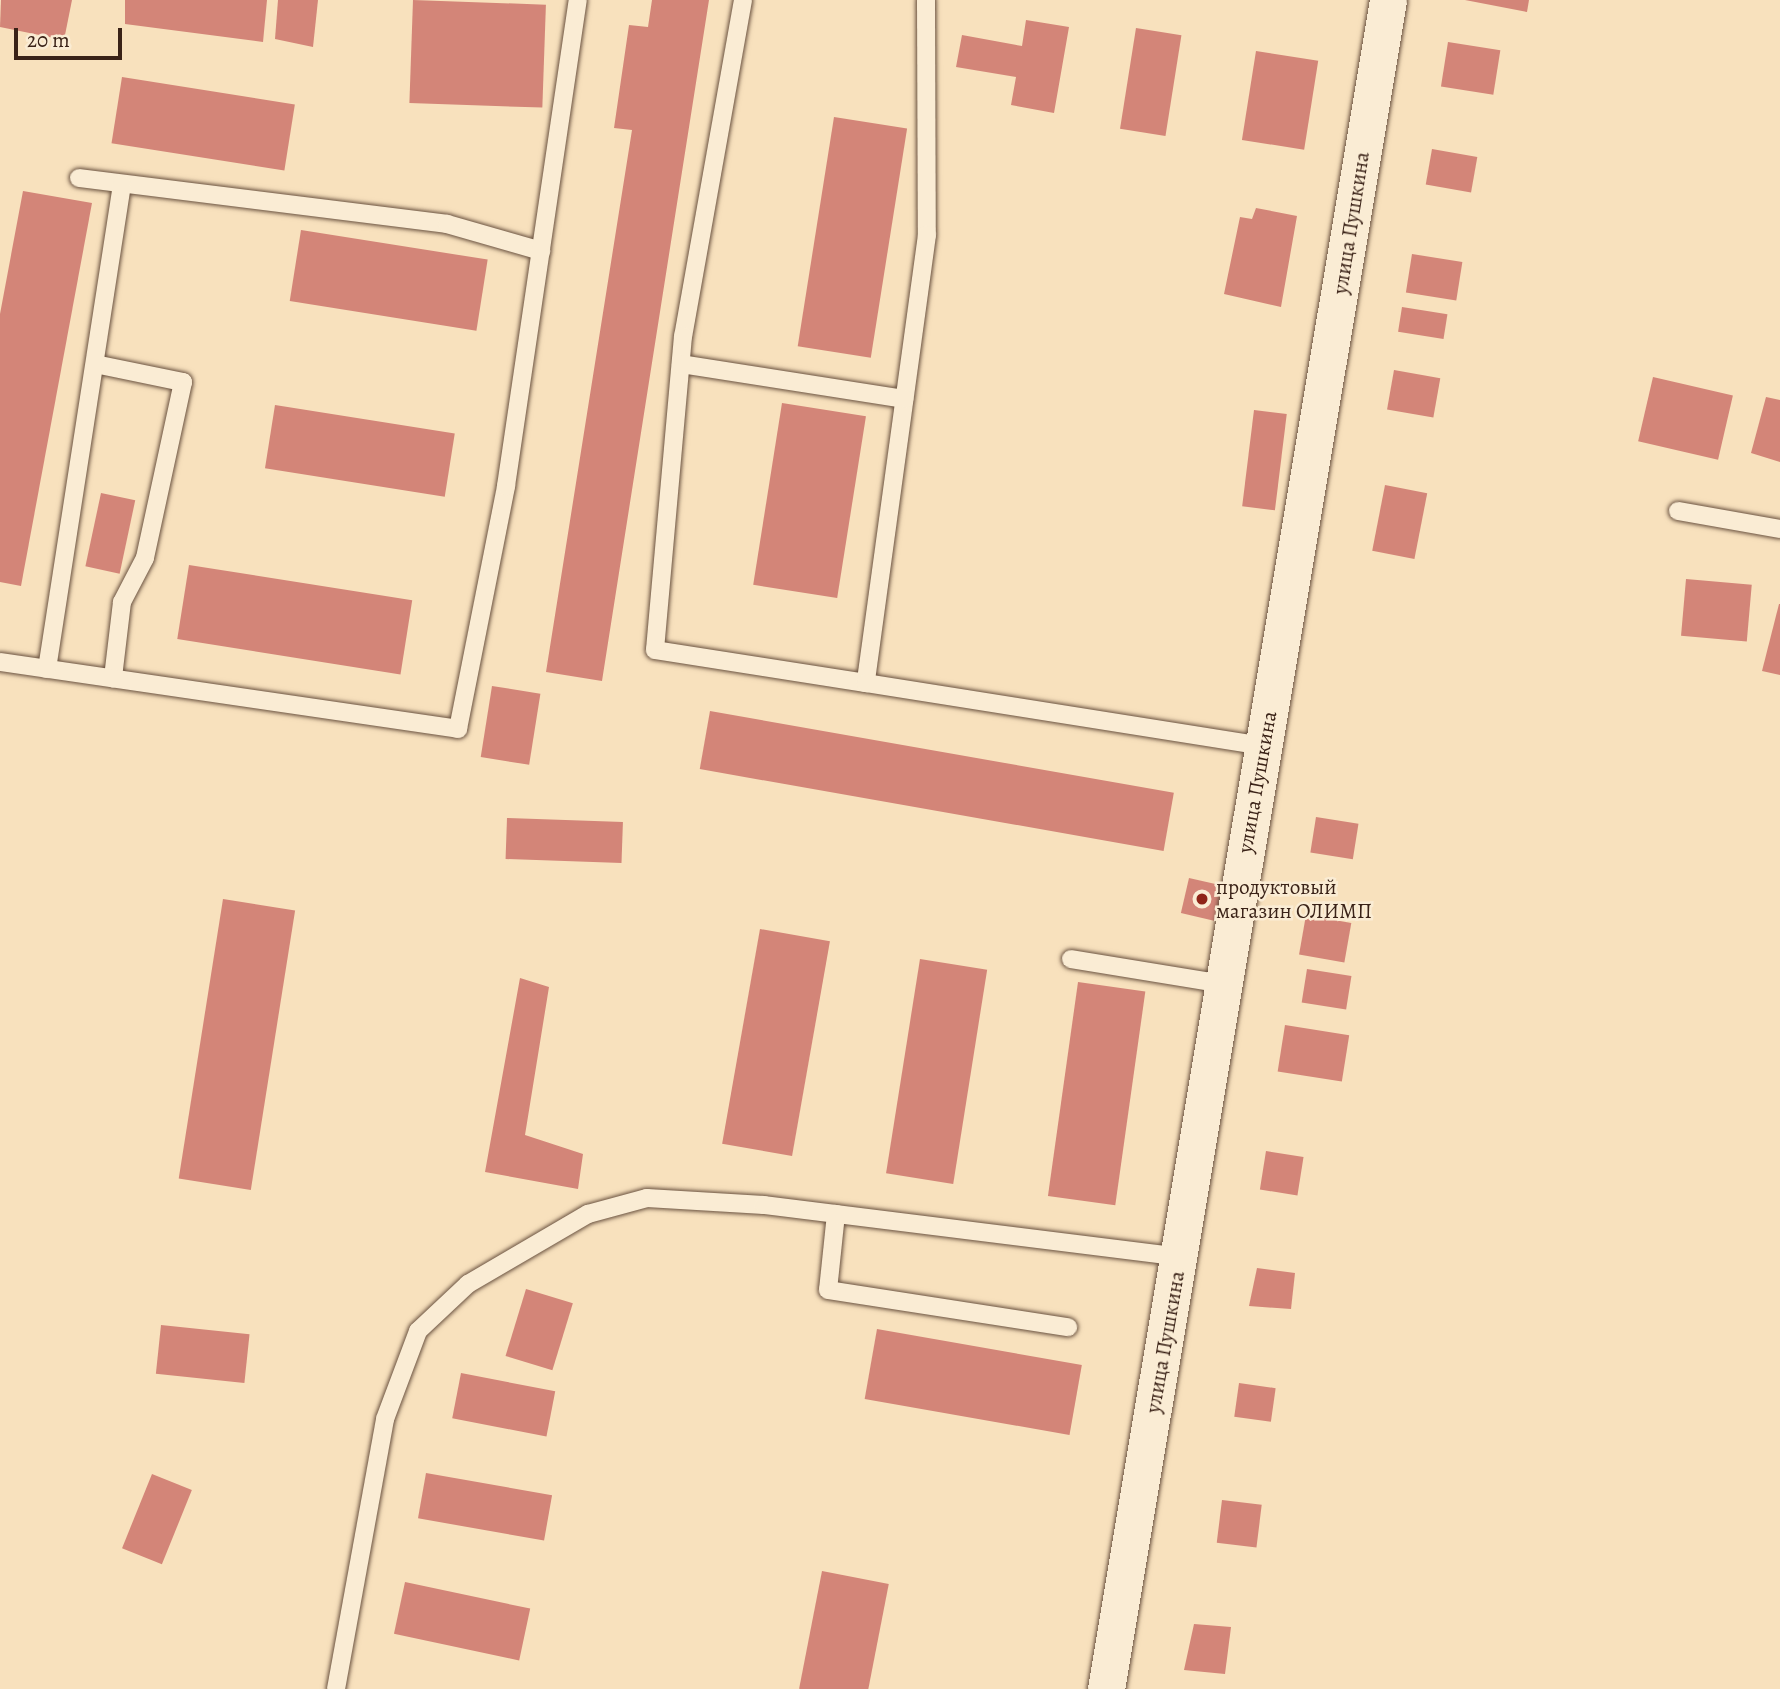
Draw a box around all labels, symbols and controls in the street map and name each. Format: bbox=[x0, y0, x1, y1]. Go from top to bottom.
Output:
scale bar bbox=[18, 14, 126, 58]
text: 20 m bbox=[27, 26, 70, 54]
street label: улица Пушкина bbox=[1327, 150, 1375, 296]
street label: улица Пушкина bbox=[1232, 709, 1282, 855]
place label: продуктовый магазин ОЛИМП bbox=[1216, 874, 1372, 924]
marker: продуктовый магазин ОЛИМП bbox=[1194, 891, 1210, 907]
street label: улица Пушкина bbox=[1140, 1269, 1190, 1415]

